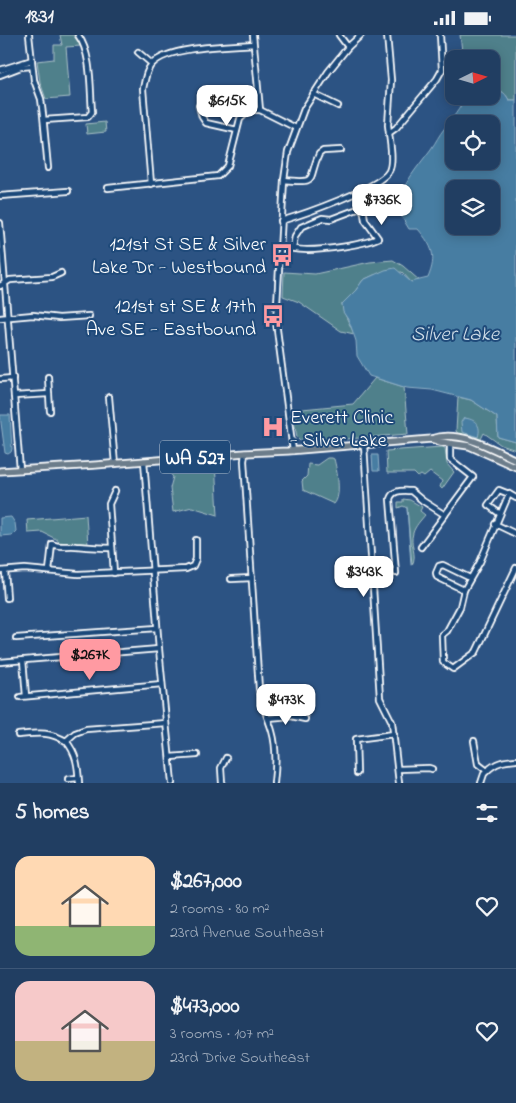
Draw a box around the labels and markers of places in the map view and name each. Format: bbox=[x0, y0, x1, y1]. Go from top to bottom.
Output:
pin: $615K bbox=[192, 84, 262, 127]
pin: $736K bbox=[347, 183, 417, 226]
place label: 121st St SE & Silver Lake Dr - Westbound bbox=[92, 231, 267, 283]
bus stop icon: 121st St SE & Silver Lake Dr - Westbound bbox=[269, 242, 295, 268]
place label: 121st st SE & 17th Ave SE - Eastbound bbox=[86, 293, 256, 345]
bus stop icon: 121st st SE & 17th Ave SE - Eastbound bbox=[260, 303, 286, 329]
place label: Everett Clinic - Silver Lake bbox=[290, 404, 393, 456]
hospital icon: Everett Clinic - Silver Lake bbox=[260, 414, 286, 440]
pin: $343K bbox=[329, 555, 399, 598]
pin: $267K bbox=[55, 639, 125, 681]
pin: $473K bbox=[251, 683, 321, 726]

